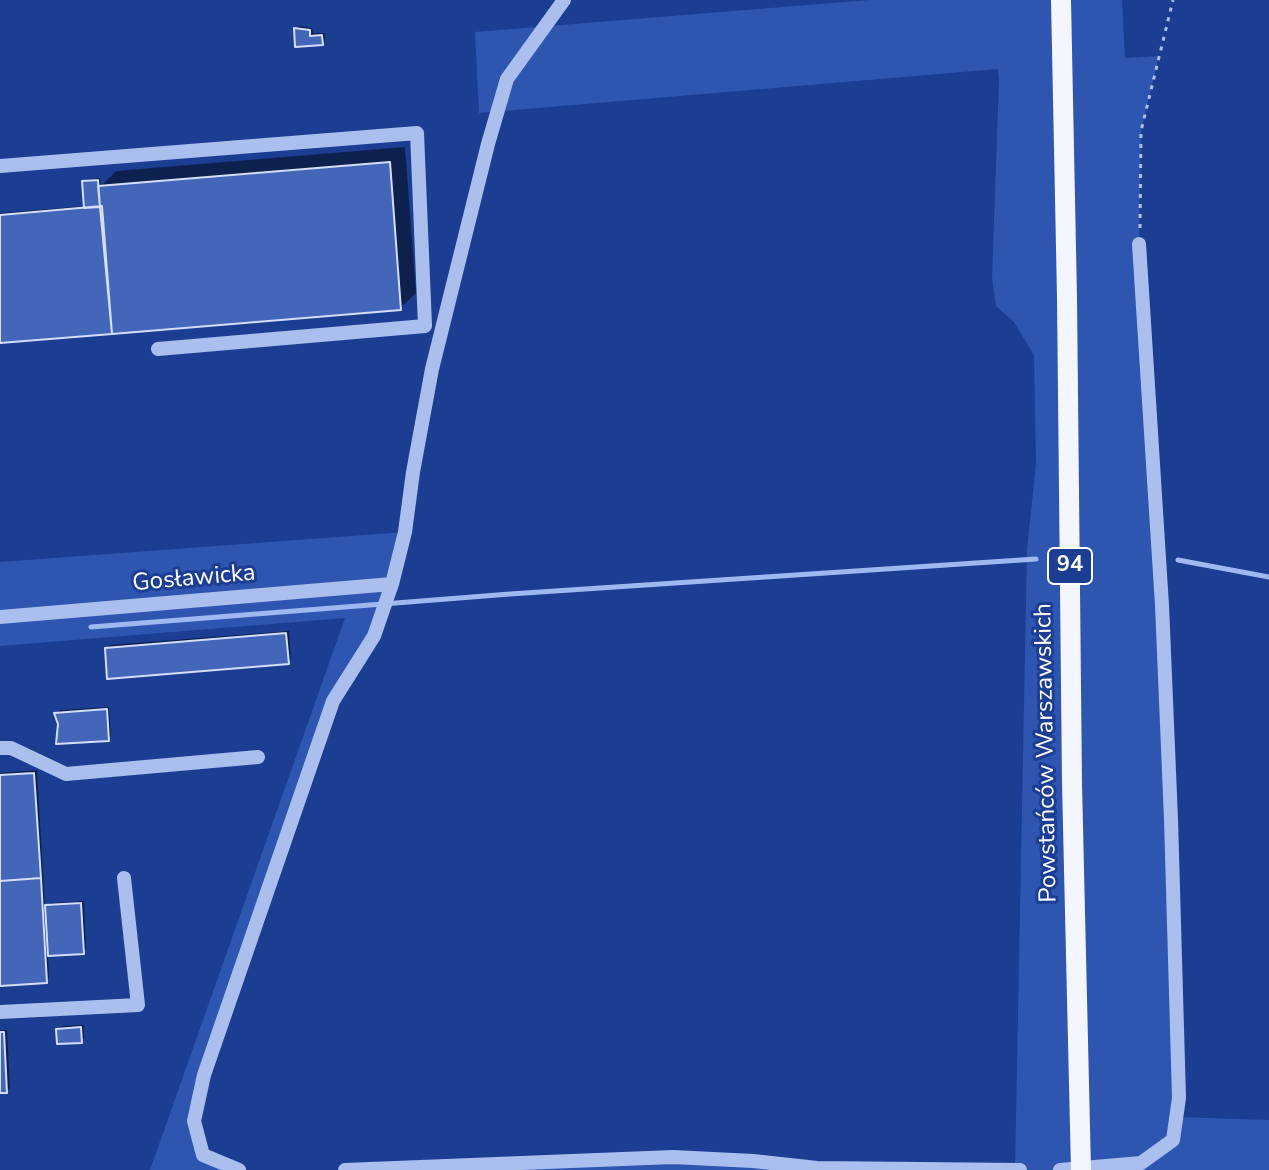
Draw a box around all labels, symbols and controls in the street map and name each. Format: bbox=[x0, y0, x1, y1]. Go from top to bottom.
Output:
road number: 94 bbox=[1048, 548, 1092, 584]
street label: Gosławicka bbox=[131, 559, 257, 599]
street label: Powstańców Warszawskich bbox=[1030, 603, 1064, 903]

